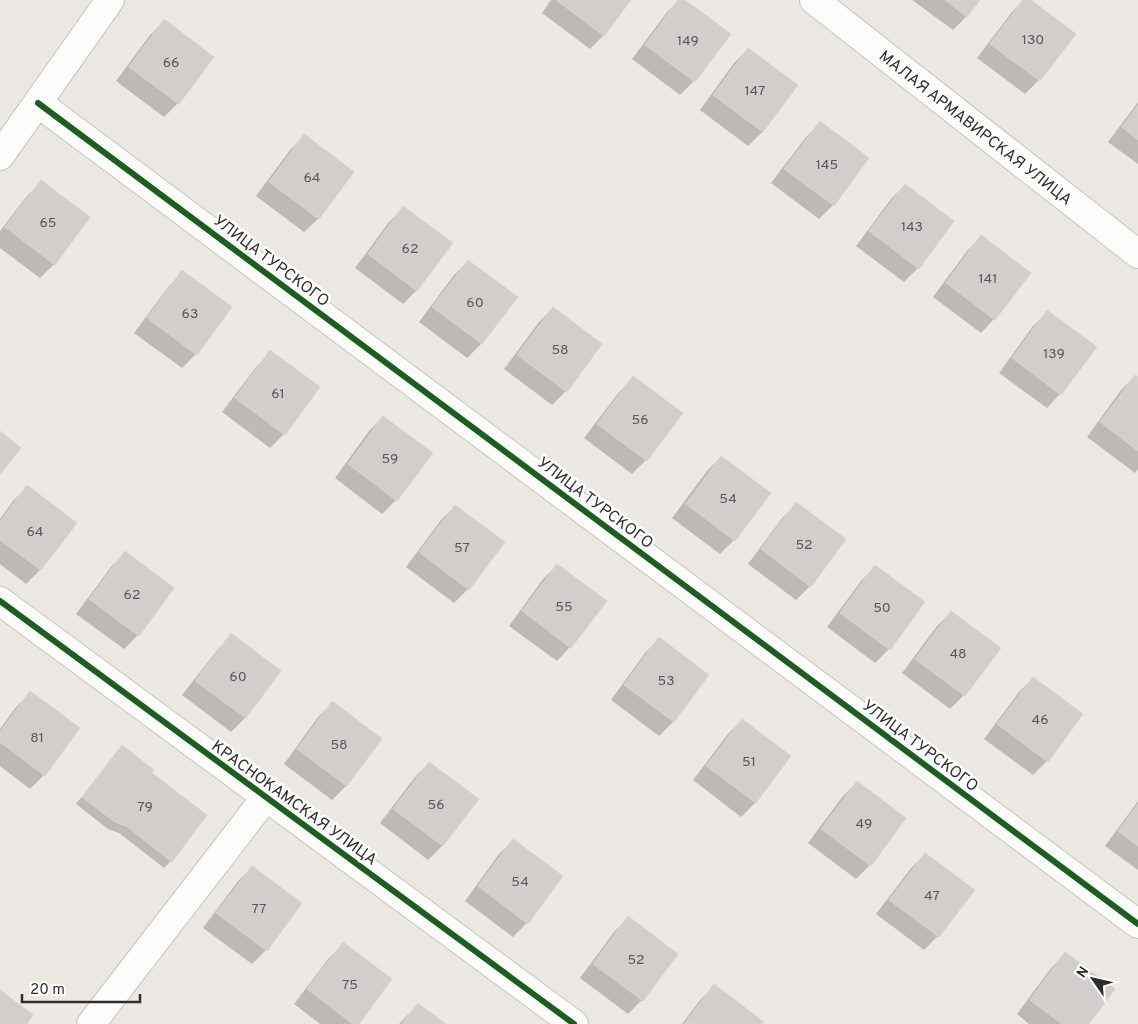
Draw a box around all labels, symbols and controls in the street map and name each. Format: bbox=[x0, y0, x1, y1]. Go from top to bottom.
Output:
house number: 130 bbox=[1022, 32, 1044, 49]
house number: 149 bbox=[677, 33, 699, 50]
street label: МАЛАЯ АРМАВИРСКАЯ УЛИЦА bbox=[874, 47, 1076, 211]
house number: 66 bbox=[163, 55, 179, 72]
house number: 147 bbox=[745, 83, 765, 100]
house number: 145 bbox=[816, 157, 838, 174]
house number: 64 bbox=[303, 170, 321, 187]
street label: УЛИЦА ТУРСКОГО bbox=[209, 211, 333, 312]
house number: 65 bbox=[39, 215, 57, 232]
house number: 143 bbox=[901, 219, 923, 236]
house number: 62 bbox=[402, 241, 418, 258]
house number: 141 bbox=[979, 271, 997, 288]
house number: 60 bbox=[466, 295, 484, 312]
house number: 63 bbox=[182, 306, 198, 323]
house number: 58 bbox=[551, 342, 569, 359]
house number: 139 bbox=[1043, 346, 1065, 363]
house number: 61 bbox=[271, 386, 285, 403]
house number: 56 bbox=[631, 412, 649, 429]
house number: 59 bbox=[382, 451, 398, 468]
street label: УЛИЦА ТУРСКОГО bbox=[533, 453, 657, 554]
house number: 54 bbox=[719, 491, 737, 508]
house number: 64 bbox=[26, 524, 44, 541]
house number: 52 bbox=[795, 537, 813, 554]
house number: 57 bbox=[454, 540, 470, 557]
house number: 62 bbox=[124, 587, 140, 604]
house number: 55 bbox=[555, 599, 573, 616]
house number: 50 bbox=[873, 600, 891, 617]
house number: 48 bbox=[949, 646, 967, 663]
house number: 60 bbox=[229, 669, 247, 686]
house number: 53 bbox=[657, 673, 675, 690]
street label: УЛИЦА ТУРСКОГО bbox=[858, 696, 982, 797]
house number: 46 bbox=[1031, 712, 1049, 729]
house number: 81 bbox=[30, 730, 44, 747]
street label: КРАСНОКАМСКАЯ УЛИЦА bbox=[207, 737, 381, 871]
house number: 58 bbox=[330, 737, 348, 754]
house number: 51 bbox=[742, 754, 756, 771]
house number: 56 bbox=[427, 797, 445, 814]
house number: 79 bbox=[137, 799, 153, 816]
house number: 49 bbox=[856, 816, 872, 833]
house number: 54 bbox=[511, 874, 529, 891]
house number: 47 bbox=[924, 888, 940, 905]
house number: 77 bbox=[251, 901, 267, 918]
house number: 52 bbox=[627, 952, 645, 969]
north arrow bbox=[1068, 954, 1118, 1004]
text: N bbox=[1074, 964, 1093, 981]
scale bar bbox=[22, 972, 140, 1004]
house number: 75 bbox=[342, 977, 358, 994]
text: 20 m bbox=[30, 981, 65, 1000]

